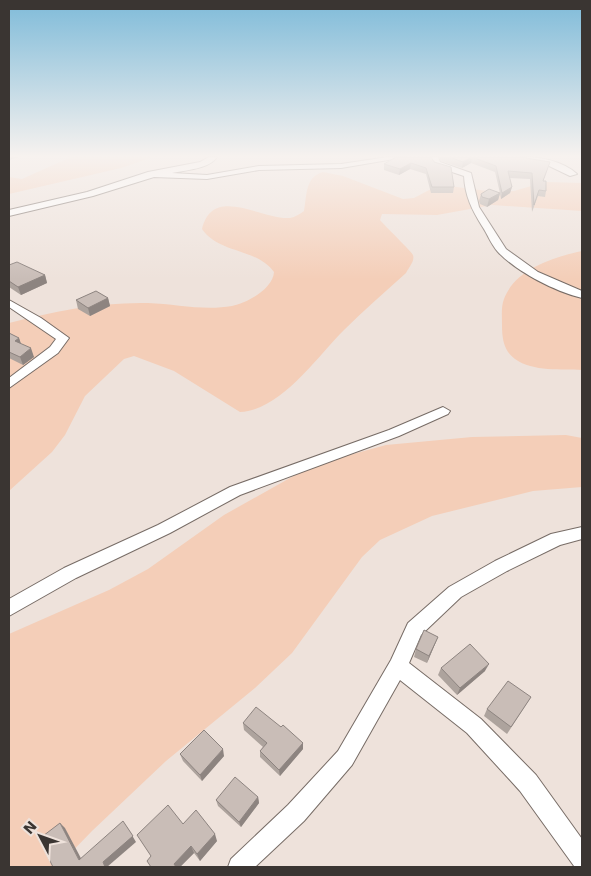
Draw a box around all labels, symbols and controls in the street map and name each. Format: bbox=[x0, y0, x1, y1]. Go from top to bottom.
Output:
north arrow bbox=[15, 811, 65, 861]
text: N bbox=[20, 818, 40, 837]

